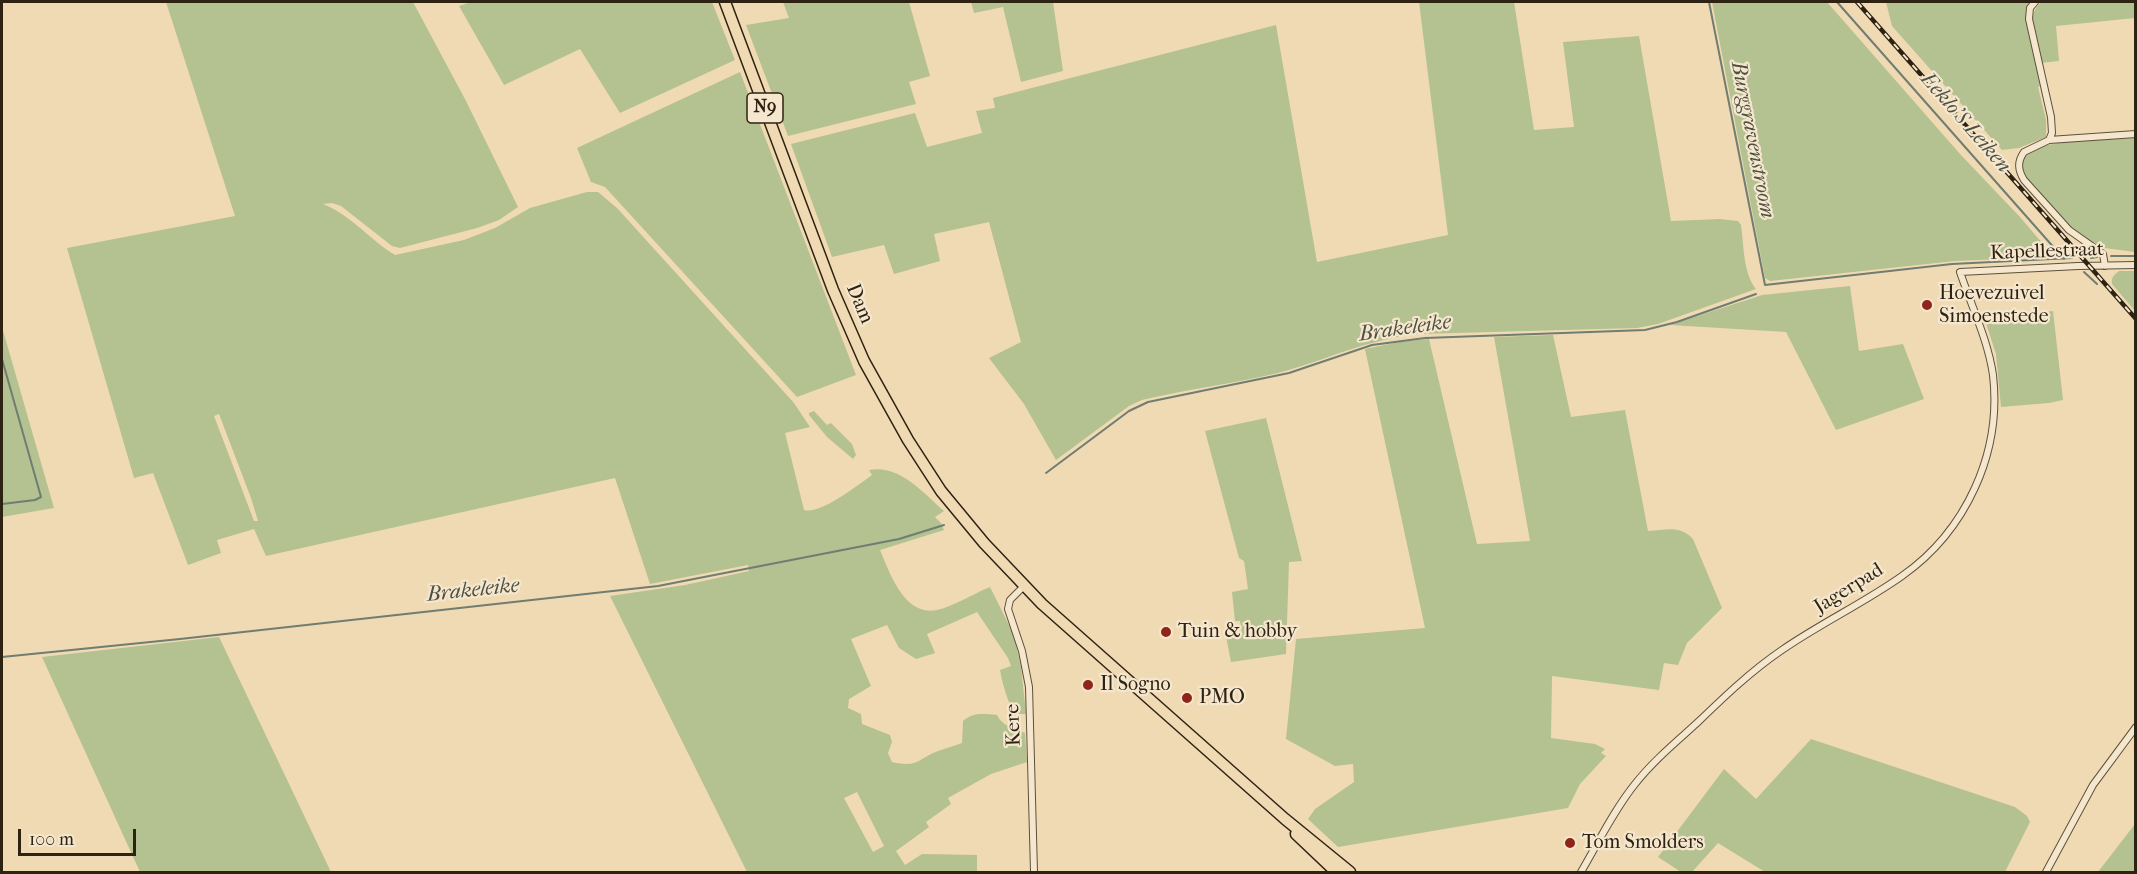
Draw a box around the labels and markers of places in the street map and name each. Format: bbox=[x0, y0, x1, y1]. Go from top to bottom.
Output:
place label: Hoevezuivel Simoenstede bbox=[1939, 282, 2049, 329]
marker: Hoevezuivel Simoenstede bbox=[1920, 298, 1934, 312]
place label: Tuin & hobby bbox=[1178, 620, 1297, 644]
marker: Tuin & hobby bbox=[1159, 625, 1173, 639]
place label: Il Sogno bbox=[1100, 673, 1171, 697]
marker: Il Sogno bbox=[1081, 678, 1095, 692]
place label: PMO bbox=[1199, 686, 1245, 710]
marker: PMO bbox=[1180, 691, 1194, 705]
place label: Tom Smolders bbox=[1582, 831, 1704, 855]
marker: Tom Smolders bbox=[1563, 836, 1577, 850]

